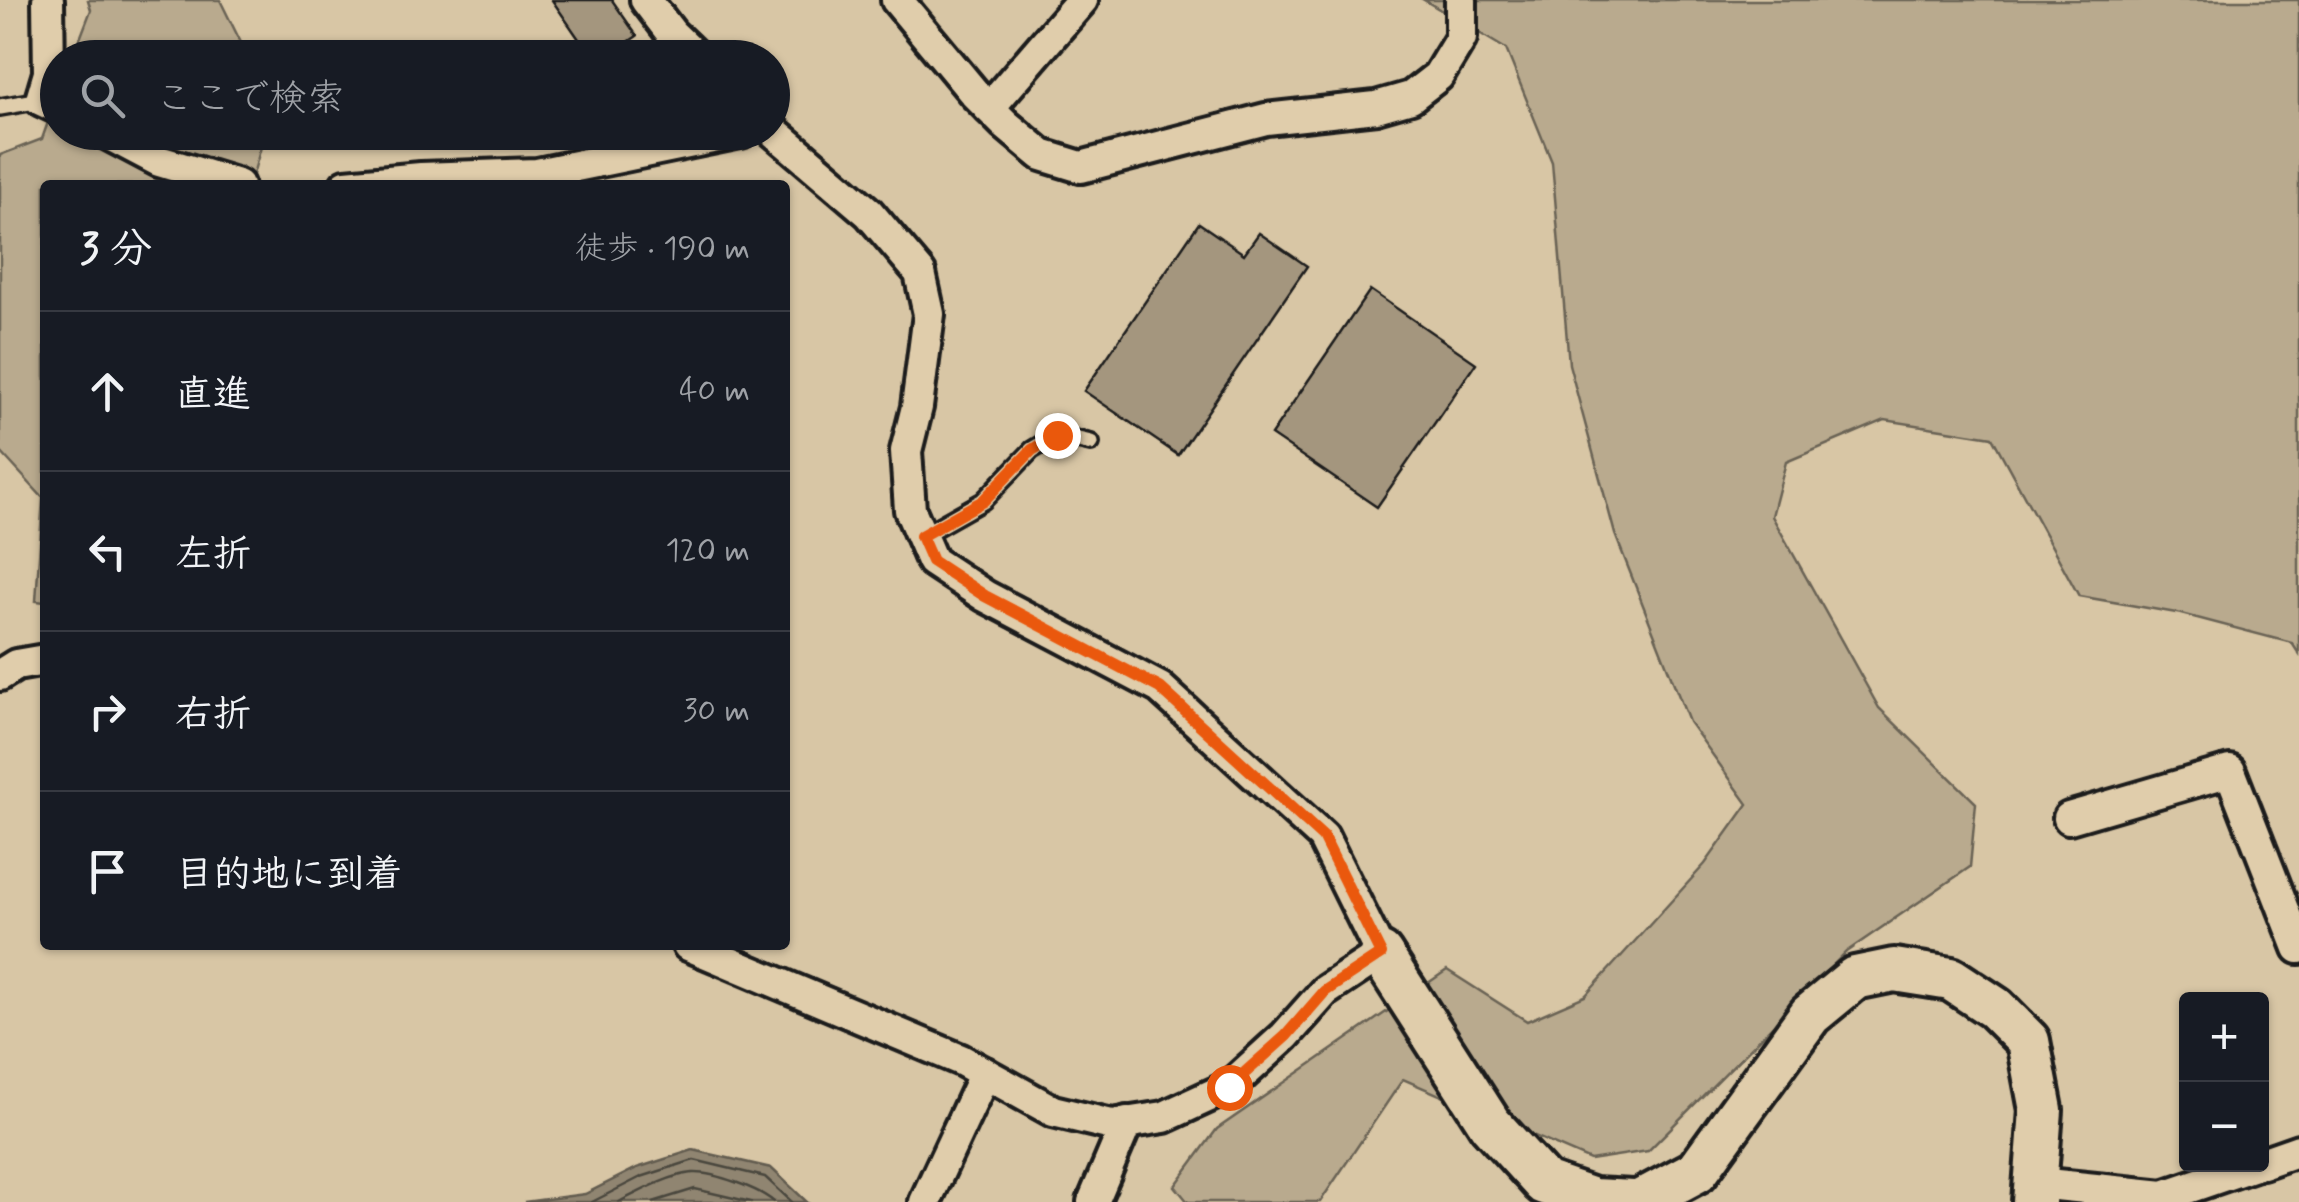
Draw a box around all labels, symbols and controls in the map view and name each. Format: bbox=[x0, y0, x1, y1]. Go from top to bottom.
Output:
search box bbox=[40, 40, 790, 150]
icon: search bbox=[75, 68, 130, 123]
text: ここで検索 bbox=[155, 75, 345, 124]
text: 3 分 bbox=[80, 223, 152, 278]
text: 徒歩 · 190 m bbox=[575, 228, 750, 270]
icon: ahead bbox=[80, 364, 135, 419]
text: 40 m bbox=[679, 370, 750, 412]
text: 直進 bbox=[175, 371, 251, 420]
route end bbox=[1035, 413, 1081, 459]
icon: left bbox=[80, 524, 135, 579]
text: 120 m bbox=[665, 530, 750, 572]
text: 左折 bbox=[175, 531, 251, 580]
icon: right bbox=[80, 684, 135, 739]
text: 30 m bbox=[683, 690, 750, 732]
text: 右折 bbox=[175, 691, 251, 740]
icon: arrive bbox=[80, 844, 135, 899]
text: 目的地に到着 bbox=[175, 851, 403, 900]
map controls bbox=[2179, 992, 2269, 1172]
button: + bbox=[2179, 992, 2269, 1082]
route start bbox=[1207, 1065, 1253, 1111]
button: − bbox=[2179, 1082, 2269, 1172]

